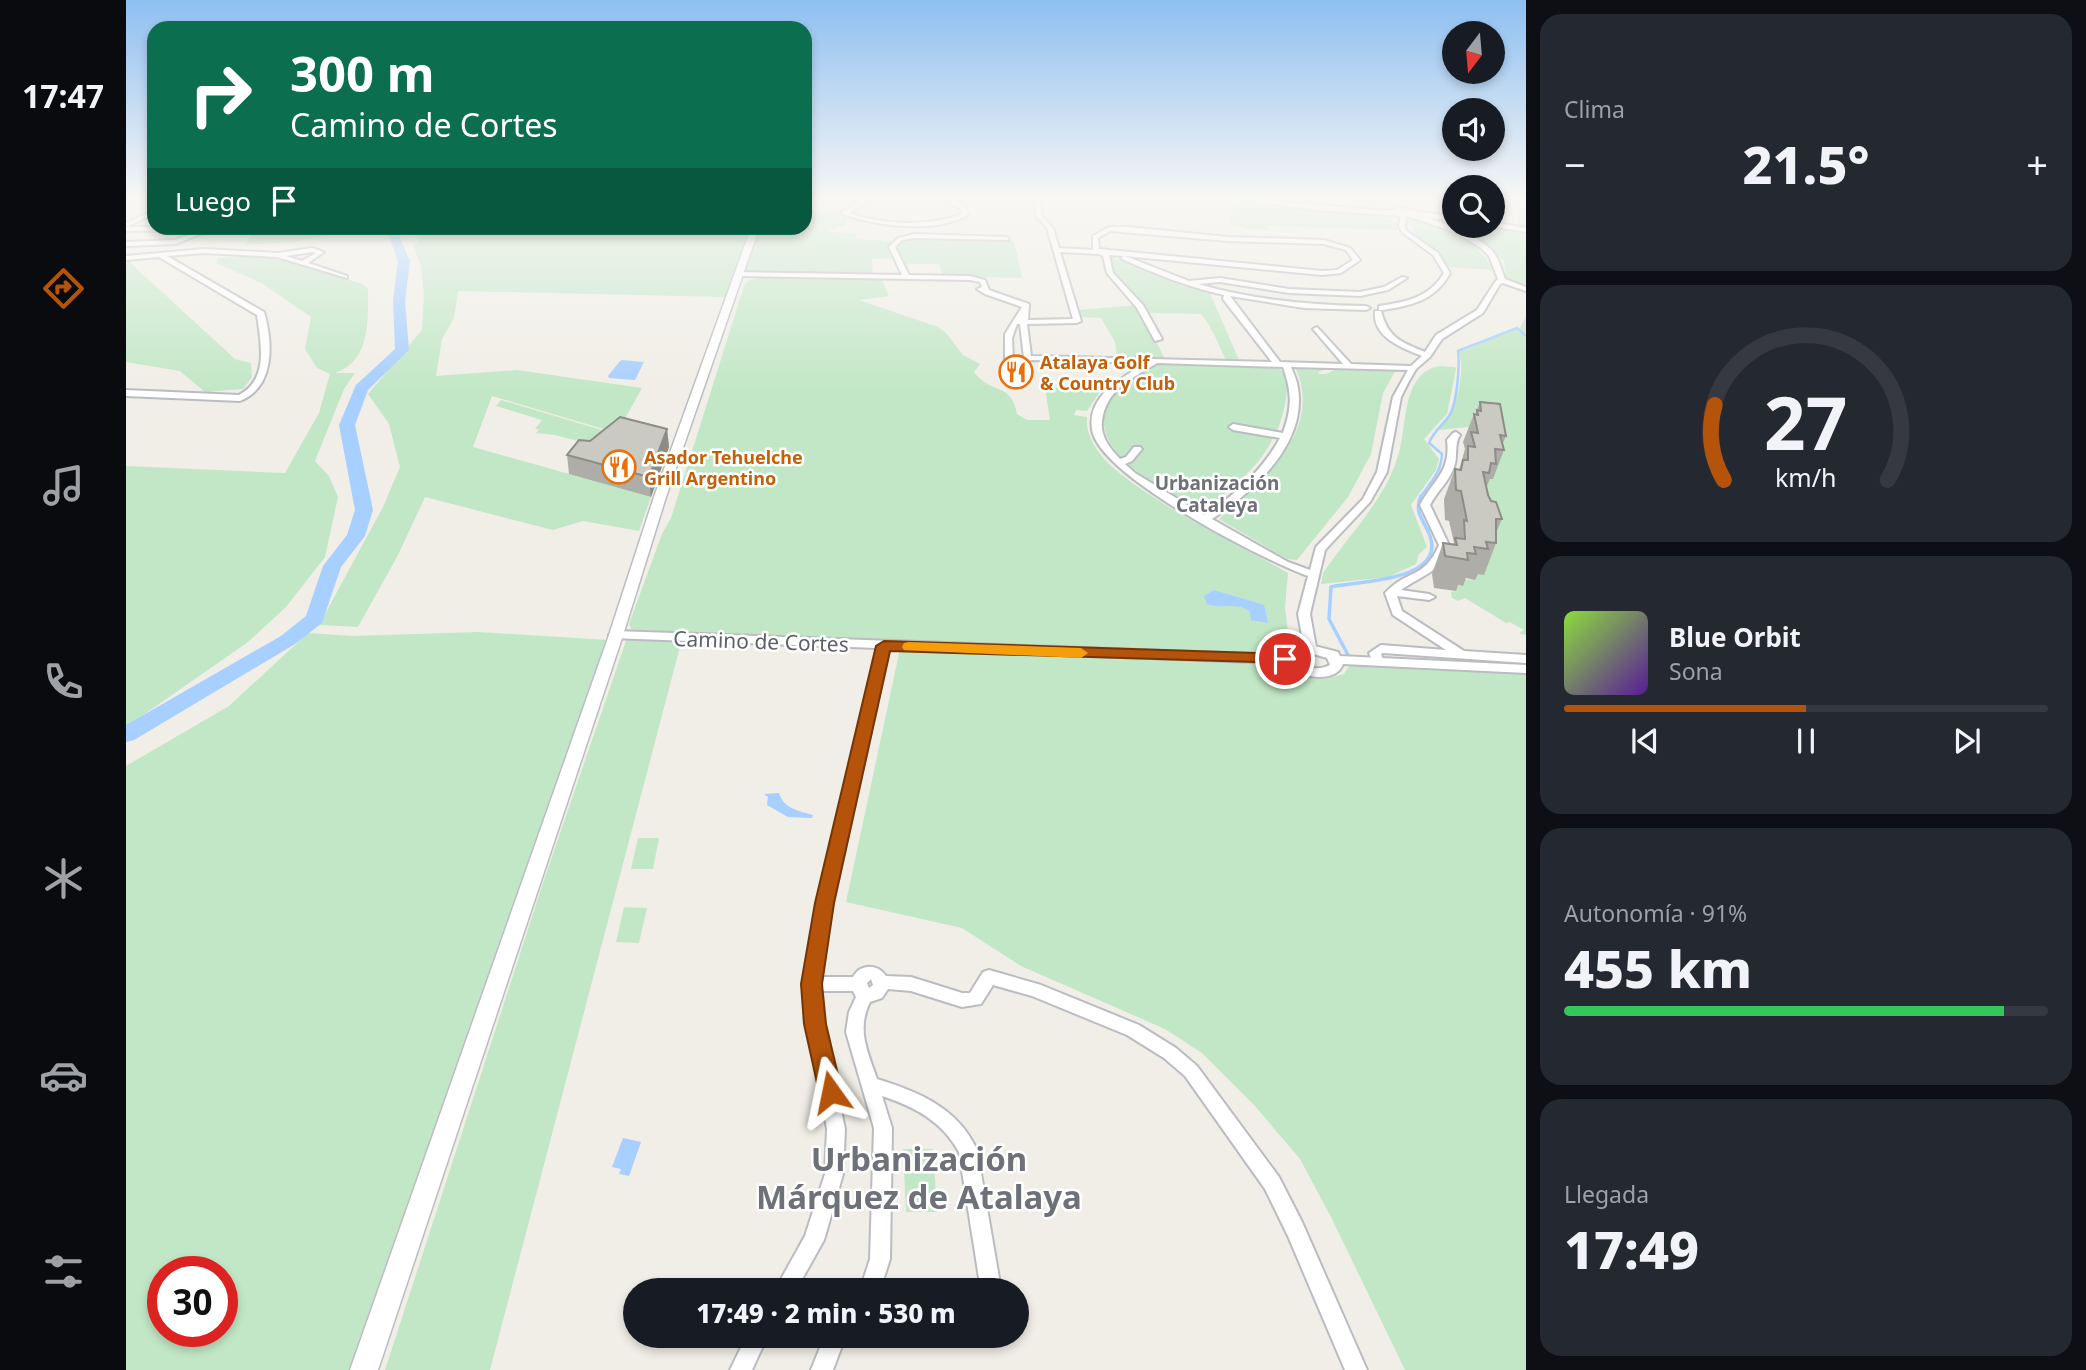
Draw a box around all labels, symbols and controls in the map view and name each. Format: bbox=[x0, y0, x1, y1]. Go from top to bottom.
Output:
north arrow bbox=[1442, 21, 1505, 84]
map controls bbox=[1442, 21, 1505, 238]
text: 300 m bbox=[290, 40, 435, 106]
icon: right bbox=[175, 49, 266, 140]
text: 17:47 bbox=[22, 74, 104, 117]
text: Clima bbox=[1564, 93, 1625, 125]
button: sound bbox=[1442, 98, 1505, 161]
text: Camino de Cortes bbox=[290, 103, 558, 146]
text: 21.5° bbox=[1743, 128, 1869, 199]
text: − bbox=[1564, 138, 1586, 190]
text: + bbox=[2026, 138, 2048, 190]
button: search bbox=[1442, 175, 1505, 238]
icon: arrive bbox=[265, 182, 303, 220]
text: Luego bbox=[175, 183, 251, 219]
icon: directions bbox=[39, 264, 88, 313]
place label: Atalaya Golf & Country Club bbox=[1040, 350, 1175, 395]
restaurant icon: Atalaya Golf & Country Club bbox=[997, 353, 1035, 391]
text: 27 bbox=[1764, 372, 1848, 471]
place label: Asador Tehuelche Grill Argentino bbox=[644, 445, 803, 490]
restaurant icon: Asador Tehuelche Grill Argentino bbox=[600, 448, 638, 486]
text: km/h bbox=[1775, 460, 1837, 494]
icon: music bbox=[39, 461, 88, 510]
district label: Urbanización Cataleya bbox=[1155, 470, 1279, 518]
text: Blue Orbit bbox=[1669, 619, 1801, 655]
street label: Camino de Cortes bbox=[673, 624, 849, 658]
pin bbox=[1255, 629, 1315, 689]
icon: arrive bbox=[1266, 640, 1304, 678]
text: Sona bbox=[1669, 655, 1723, 687]
icon: phone bbox=[39, 657, 88, 706]
icon: previous bbox=[1626, 722, 1664, 760]
icon: pause bbox=[1787, 722, 1825, 760]
icon: next bbox=[1948, 722, 1986, 760]
icon: climate bbox=[39, 854, 88, 903]
text: Autonomía · 91% bbox=[1564, 897, 1747, 929]
text: 455 km bbox=[1564, 932, 1752, 1003]
icon: car bbox=[39, 1051, 88, 1100]
position arrow bbox=[794, 1055, 868, 1129]
district label: Urbanización Márquez de Atalaya bbox=[756, 1136, 1082, 1219]
text: Llegada bbox=[1564, 1178, 1649, 1210]
text: 17:49 bbox=[1564, 1213, 1699, 1284]
icon: filters bbox=[39, 1247, 88, 1296]
speed limit sign: 30 bbox=[147, 1256, 238, 1347]
text: 17:49 · 2 min · 530 m bbox=[696, 1295, 956, 1331]

